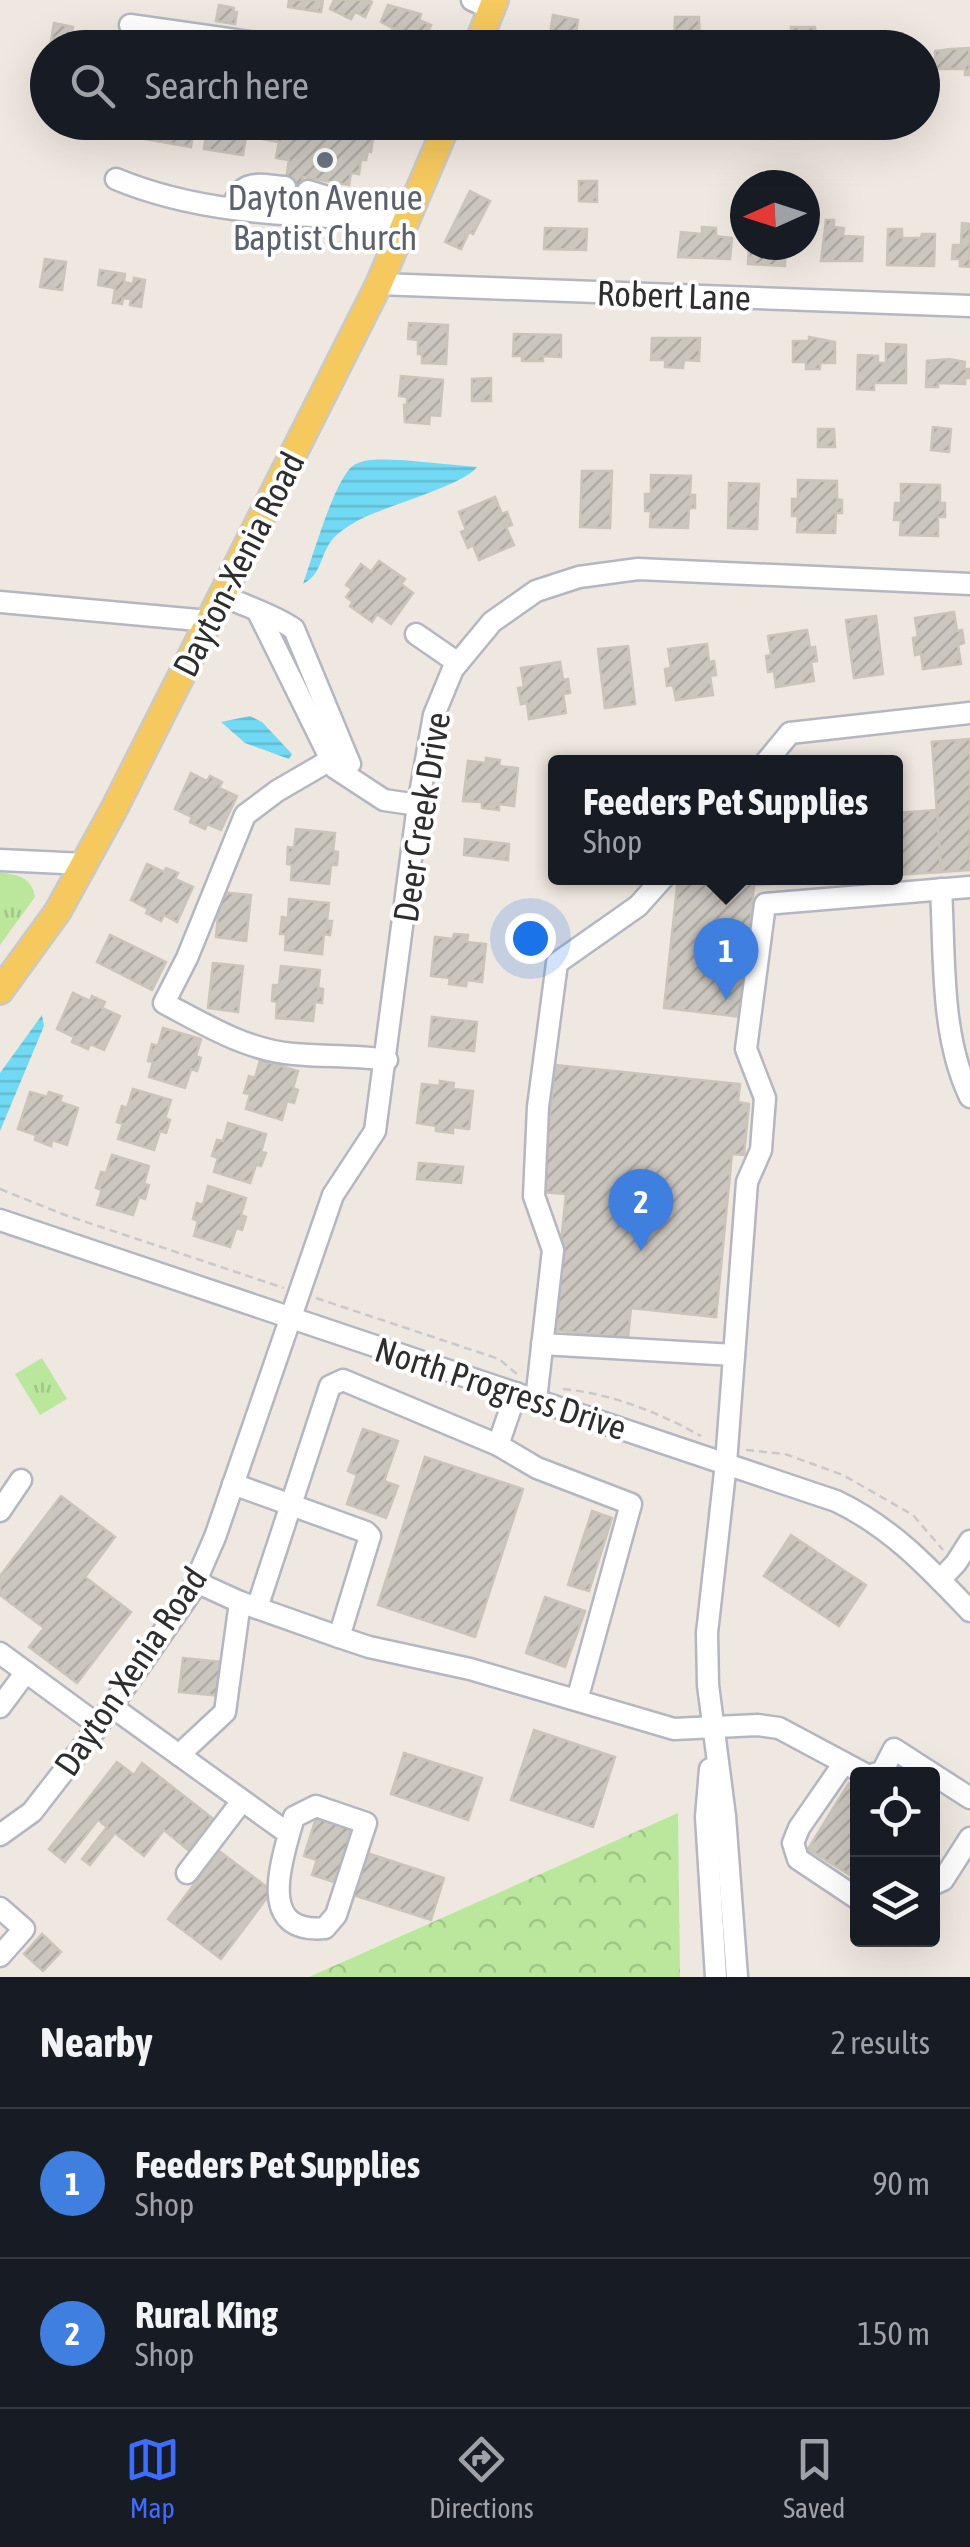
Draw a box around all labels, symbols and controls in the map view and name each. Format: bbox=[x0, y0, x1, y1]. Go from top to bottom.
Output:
search box bbox=[30, 30, 940, 140]
icon: search bbox=[65, 58, 120, 113]
text: Search here bbox=[145, 64, 309, 107]
marker: Dayton Avenue Baptist Church bbox=[314, 149, 336, 171]
north arrow bbox=[730, 170, 820, 260]
place label: Dayton Avenue Baptist Church bbox=[227, 177, 423, 257]
street label: Robert Lane bbox=[596, 272, 752, 318]
street label: Dayton-Xenia Road bbox=[164, 445, 312, 683]
street label: Deer Creek Drive bbox=[385, 709, 457, 925]
popup bbox=[548, 755, 903, 885]
text: Feeders Pet Supplies bbox=[583, 780, 868, 823]
text: Shop bbox=[583, 823, 642, 860]
your location bbox=[505, 913, 556, 964]
pin: 1 bbox=[694, 918, 758, 1000]
pin: 2 bbox=[608, 1168, 674, 1251]
street label: North Progress Drive bbox=[370, 1329, 632, 1447]
street label: Dayton Xenia Road bbox=[46, 1559, 214, 1783]
map controls bbox=[850, 1767, 940, 1947]
button: locate bbox=[850, 1767, 940, 1857]
button: layers bbox=[850, 1857, 940, 1947]
text: Nearby bbox=[40, 2018, 153, 2066]
text: 2 results bbox=[831, 2024, 930, 2061]
text: Feeders Pet Supplies bbox=[135, 2143, 420, 2186]
text: 1 bbox=[65, 2165, 80, 2202]
text: 90 m bbox=[872, 2165, 930, 2202]
text: Shop bbox=[135, 2186, 194, 2223]
text: Rural King bbox=[135, 2293, 278, 2336]
text: 2 bbox=[65, 2315, 80, 2352]
text: 150 m bbox=[857, 2315, 930, 2352]
text: Shop bbox=[135, 2336, 194, 2373]
tab: Map bbox=[125, 2432, 180, 2524]
tab: Directions bbox=[429, 2432, 534, 2524]
tab: Saved bbox=[783, 2432, 845, 2524]

